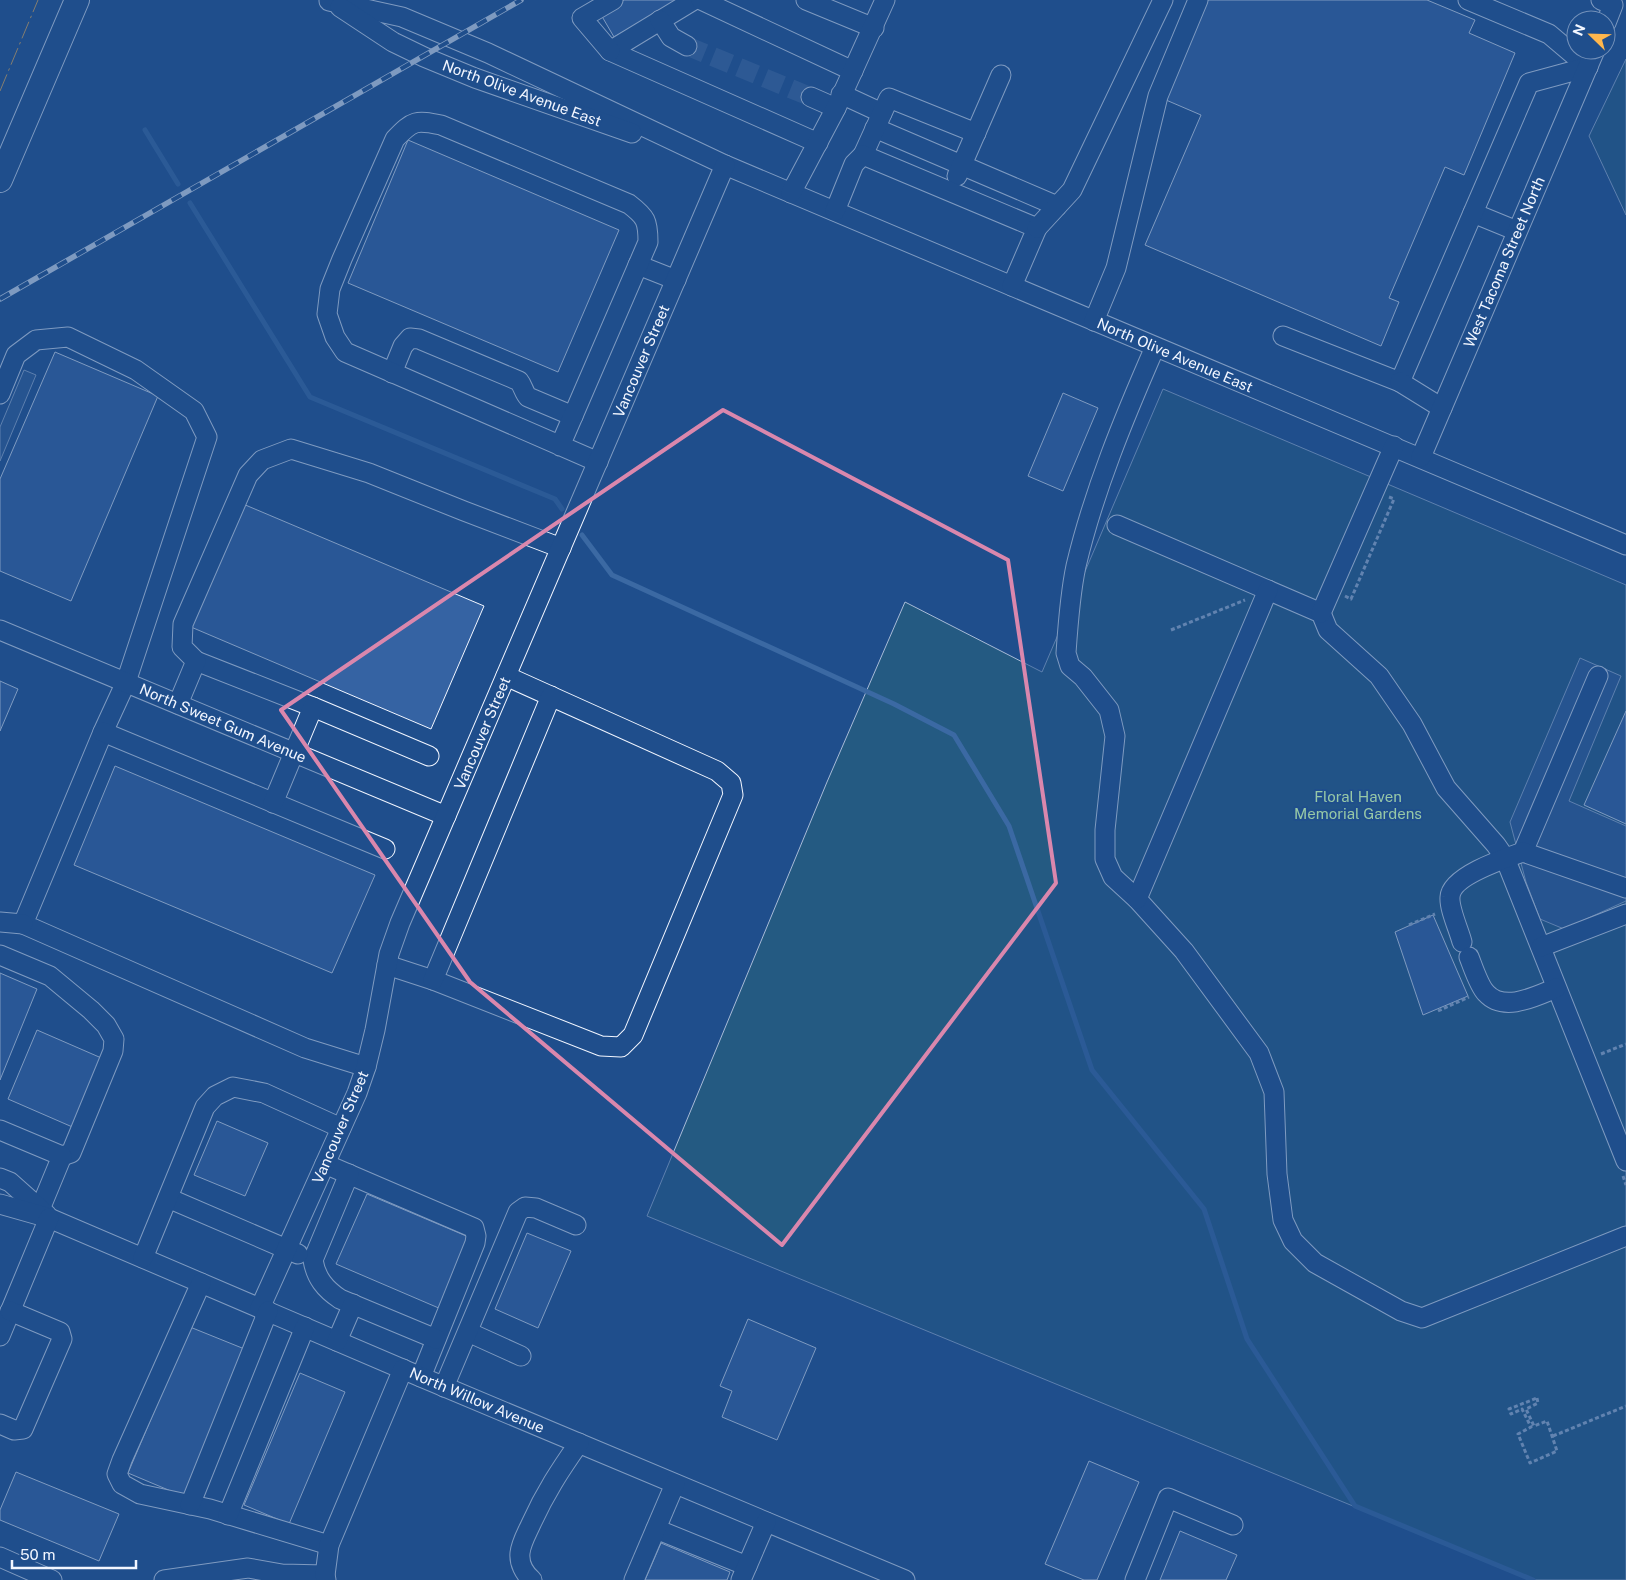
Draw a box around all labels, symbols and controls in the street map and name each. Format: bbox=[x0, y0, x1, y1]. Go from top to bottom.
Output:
north arrow bbox=[1566, 10, 1616, 60]
text: N bbox=[1570, 22, 1589, 38]
street label: North Olive Avenue East bbox=[440, 56, 604, 130]
street label: West Tacoma Street North bbox=[1460, 174, 1548, 350]
street label: Vancouver Street bbox=[610, 302, 673, 420]
street label: North Olive Avenue East bbox=[1094, 314, 1256, 396]
street label: Vancouver Street bbox=[451, 674, 514, 792]
street label: North Sweet Gum Avenue bbox=[137, 680, 309, 766]
park label: Floral Haven Memorial Gardens bbox=[1294, 788, 1422, 822]
street label: Vancouver Street bbox=[309, 1068, 372, 1186]
street label: North Willow Avenue bbox=[407, 1364, 547, 1436]
scale bar bbox=[12, 1538, 136, 1570]
text: 50 m bbox=[20, 1546, 55, 1563]

